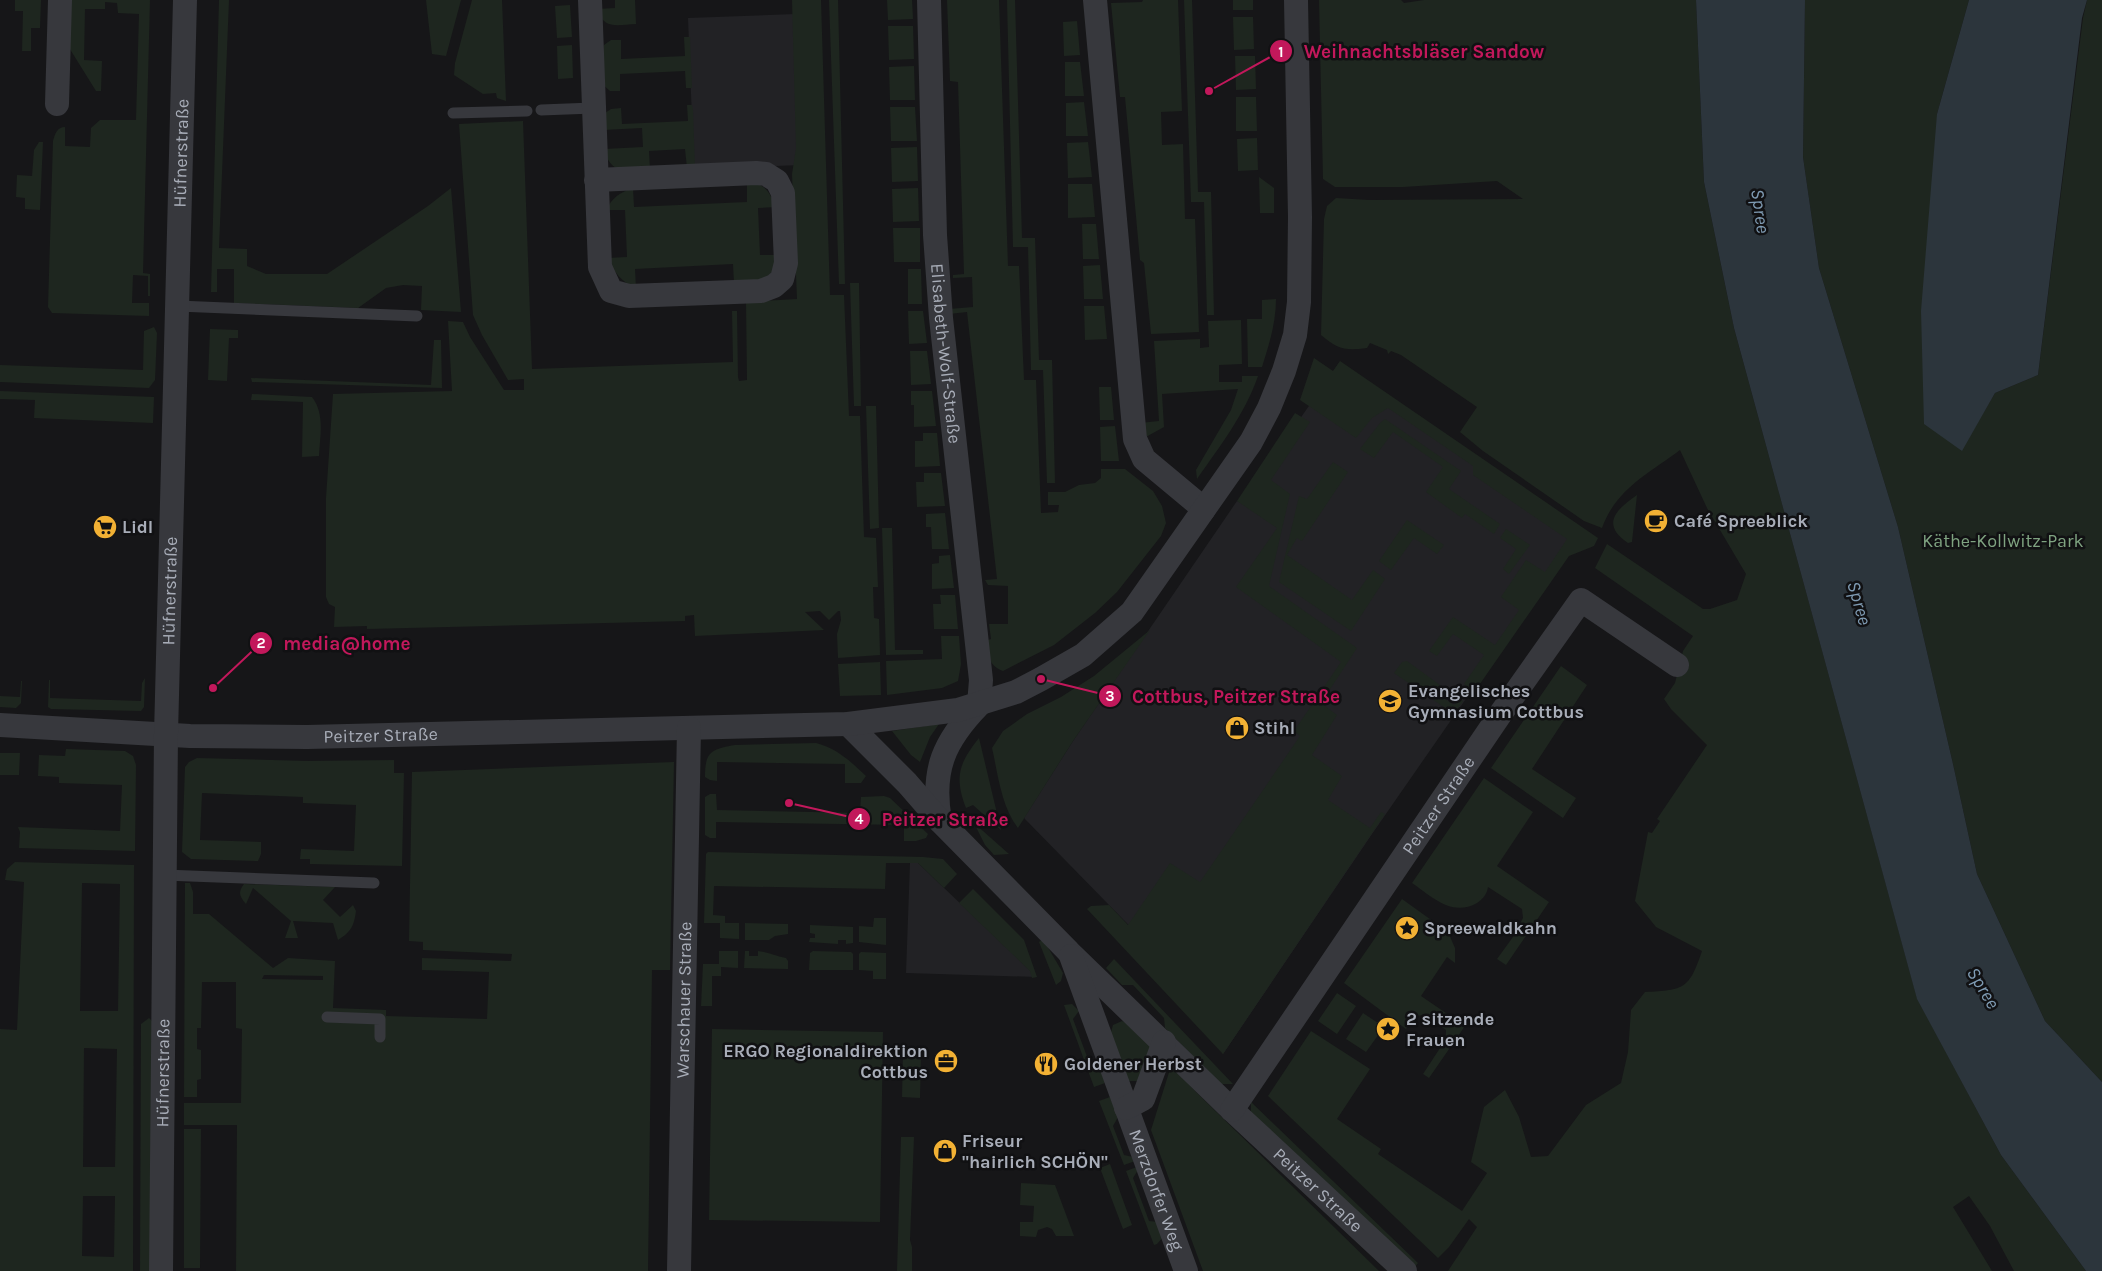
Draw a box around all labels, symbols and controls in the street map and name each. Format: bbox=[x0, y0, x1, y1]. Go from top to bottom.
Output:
callout: Weihnachtsbläser Sandow bbox=[1269, 34, 1554, 68]
text: Weihnachtsbläser Sandow bbox=[1304, 41, 1545, 63]
text: 1 bbox=[1278, 43, 1284, 61]
street label: Hüfnerstraße bbox=[169, 99, 193, 208]
water label: Spree bbox=[1746, 187, 1774, 235]
street label: Elisabeth-Wolf-Straße bbox=[926, 263, 966, 445]
cafe icon: Café Spreeblick bbox=[1643, 508, 1669, 534]
place label: Café Spreeblick bbox=[1674, 510, 1808, 532]
supermarket icon: Lidl bbox=[92, 514, 118, 540]
place label: Lidl bbox=[122, 516, 153, 538]
park label: Käthe-Kollwitz-Park bbox=[1922, 530, 2084, 552]
street label: Hüfnerstraße bbox=[157, 536, 182, 646]
water label: Spree bbox=[1842, 579, 1876, 628]
callout: media@home bbox=[248, 626, 421, 660]
text: media@home bbox=[283, 633, 411, 655]
text: 2 bbox=[256, 634, 266, 652]
callout: Cottbus, Peitzer Straße bbox=[1097, 679, 1350, 713]
place label: Evangelisches Gymnasium Cottbus bbox=[1408, 680, 1584, 723]
text: Cottbus, Peitzer Straße bbox=[1132, 686, 1340, 708]
text: 3 bbox=[1105, 687, 1115, 705]
school or university icon: Evangelisches Gymnasium Cottbus bbox=[1377, 688, 1403, 714]
shop icon: Stihl bbox=[1224, 715, 1250, 741]
place label: Stihl bbox=[1254, 717, 1295, 739]
street label: Peitzer Straße bbox=[323, 723, 438, 748]
street label: Peitzer Straße bbox=[1397, 752, 1480, 859]
callout: Peitzer Straße bbox=[846, 802, 1018, 836]
text: Peitzer Straße bbox=[881, 809, 1009, 831]
text: 4 bbox=[855, 810, 864, 828]
place icon: Spreewaldkahn bbox=[1394, 915, 1420, 941]
place label: Spreewaldkahn bbox=[1424, 917, 1557, 939]
street label: Warschauer Straße bbox=[672, 921, 696, 1079]
water label: Spree bbox=[1962, 963, 2004, 1013]
place label: 2 sitzende Frauen bbox=[1406, 1008, 1494, 1051]
place icon: 2 sitzende Frauen bbox=[1375, 1016, 1401, 1042]
street label: Hüfnerstraße bbox=[151, 1019, 174, 1127]
place label: ERGO Regionaldirektion Cottbus bbox=[723, 1040, 928, 1083]
office icon: ERGO Regionaldirektion Cottbus bbox=[933, 1048, 959, 1074]
restaurant icon: Goldener Herbst bbox=[1033, 1051, 1059, 1077]
place label: Goldener Herbst bbox=[1064, 1053, 1202, 1075]
street label: Merzdorfer Weg bbox=[1124, 1126, 1189, 1254]
place label: Friseur "hairlich SCHÖN" bbox=[962, 1130, 1108, 1173]
shop icon: Friseur "hairlich SCHÖN" bbox=[932, 1138, 958, 1164]
street label: Peitzer Straße bbox=[1269, 1143, 1367, 1237]

